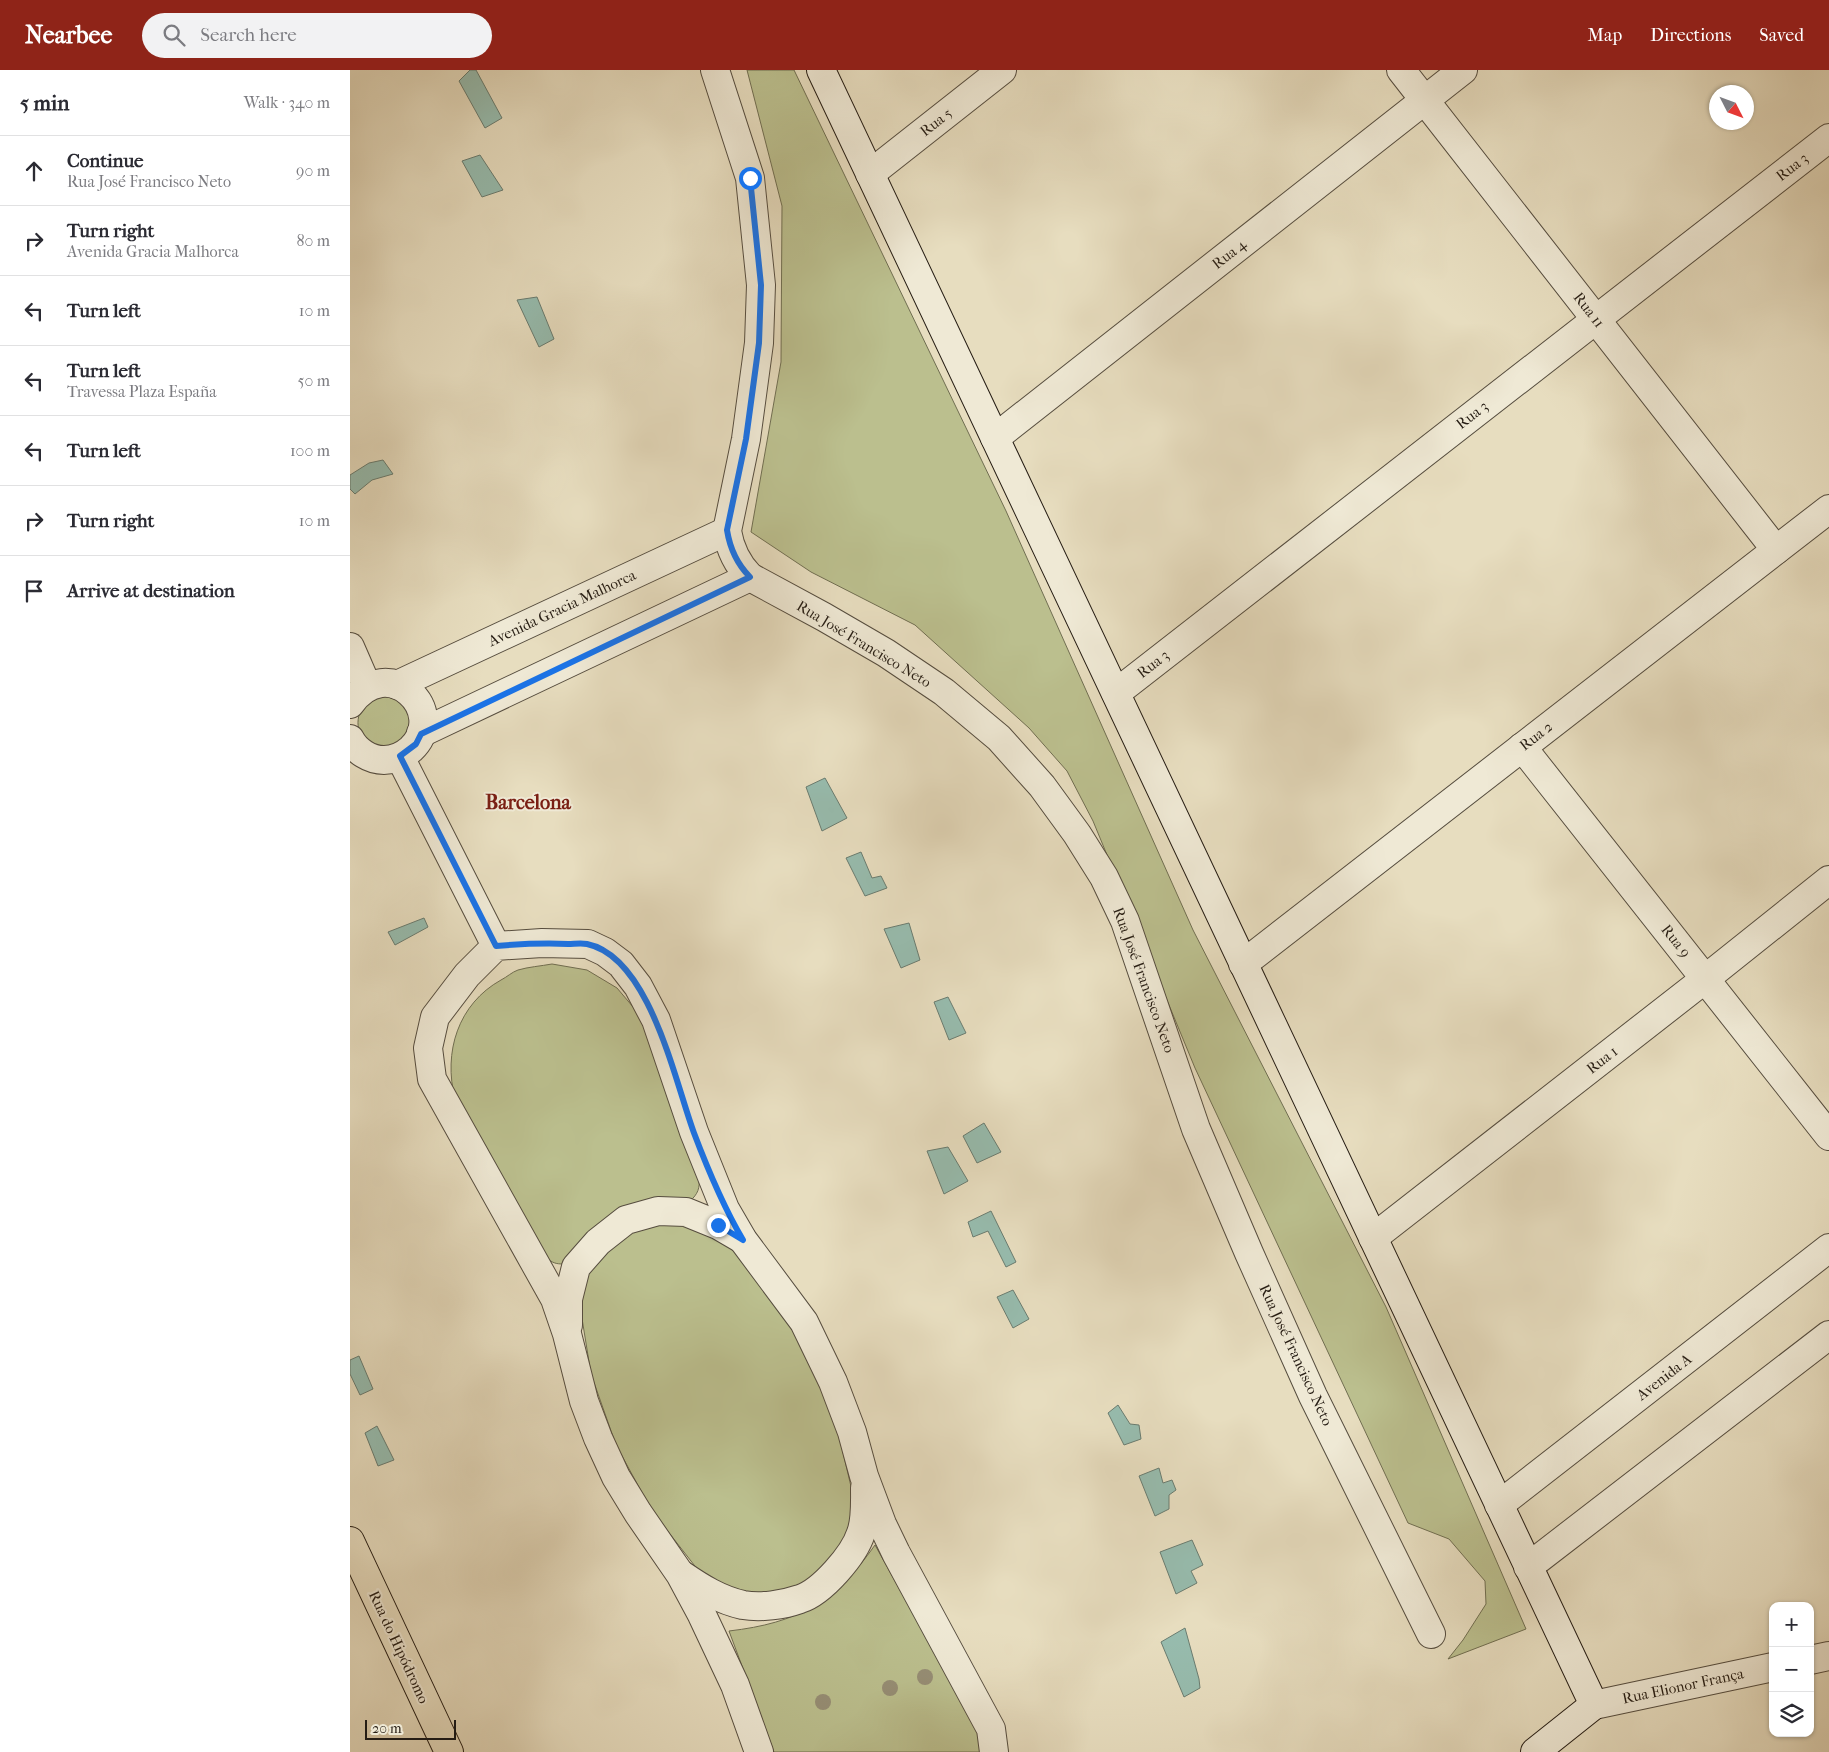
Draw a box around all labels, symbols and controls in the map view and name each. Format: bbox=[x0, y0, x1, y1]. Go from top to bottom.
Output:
search box bbox=[142, 13, 492, 58]
text: Nearbee bbox=[25, 21, 112, 49]
icon: search bbox=[160, 21, 188, 49]
text: Search here bbox=[200, 24, 297, 46]
text: Map bbox=[1588, 25, 1622, 46]
text: Directions bbox=[1650, 25, 1731, 46]
text: Saved bbox=[1759, 25, 1804, 46]
north arrow bbox=[1709, 85, 1754, 130]
text: 5 min bbox=[20, 91, 69, 115]
text: Walk · 340 m bbox=[244, 93, 330, 112]
street label: Rua 5 bbox=[916, 104, 956, 140]
street label: Rua 3 bbox=[1772, 149, 1812, 185]
text: Continue bbox=[67, 150, 143, 172]
icon: ahead bbox=[20, 157, 48, 185]
text: 90 m bbox=[296, 161, 330, 180]
route start bbox=[739, 167, 762, 190]
text: Rua José Francisco Neto bbox=[67, 172, 231, 191]
text: Turn right bbox=[67, 220, 154, 242]
icon: right bbox=[20, 227, 48, 255]
text: 80 m bbox=[296, 231, 330, 250]
street label: Rua 4 bbox=[1208, 234, 1250, 273]
text: Avenida Gracia Malhorca bbox=[67, 242, 239, 261]
street label: Rua 11 bbox=[1570, 289, 1608, 331]
icon: left bbox=[20, 297, 48, 325]
text: Turn left bbox=[67, 300, 141, 322]
text: 10 m bbox=[299, 301, 330, 320]
text: Turn left bbox=[67, 360, 141, 382]
icon: left bbox=[20, 367, 48, 395]
text: 50 m bbox=[298, 371, 330, 390]
text: Travessa Plaza España bbox=[67, 382, 217, 401]
street label: Rua 3 bbox=[1452, 397, 1492, 433]
icon: left bbox=[20, 437, 48, 465]
text: Turn left bbox=[67, 440, 141, 462]
text: 100 m bbox=[290, 441, 330, 460]
icon: right bbox=[20, 507, 48, 535]
text: Turn right bbox=[67, 510, 154, 532]
text: 10 m bbox=[299, 511, 330, 530]
street label: Avenida Gracia Malhorca bbox=[484, 565, 640, 651]
icon: arrive bbox=[20, 577, 48, 605]
text: Arrive at destination bbox=[67, 580, 235, 602]
street label: Rua José Francisco Neto bbox=[793, 597, 935, 692]
street label: Rua 3 bbox=[1133, 646, 1173, 682]
street label: Rua 2 bbox=[1516, 717, 1556, 754]
district label: Barcelona bbox=[485, 791, 572, 814]
street label: Rua José Francisco Neto bbox=[1109, 905, 1179, 1056]
street label: Rua 9 bbox=[1657, 921, 1695, 961]
street label: Rua 1 bbox=[1583, 1042, 1621, 1078]
route end bbox=[707, 1214, 730, 1237]
street label: Rua José Francisco Neto bbox=[1255, 1281, 1337, 1429]
street label: Avenida A bbox=[1632, 1350, 1695, 1405]
street label: Rua do Hipódromo bbox=[365, 1588, 433, 1707]
map controls bbox=[1769, 1602, 1814, 1737]
button: + bbox=[1769, 1602, 1814, 1647]
button: − bbox=[1769, 1647, 1814, 1692]
street label: Rua Elionor França bbox=[1621, 1664, 1746, 1708]
button: layers bbox=[1769, 1692, 1814, 1737]
scale bar bbox=[365, 1717, 456, 1740]
text: 20 m bbox=[372, 1720, 402, 1737]

